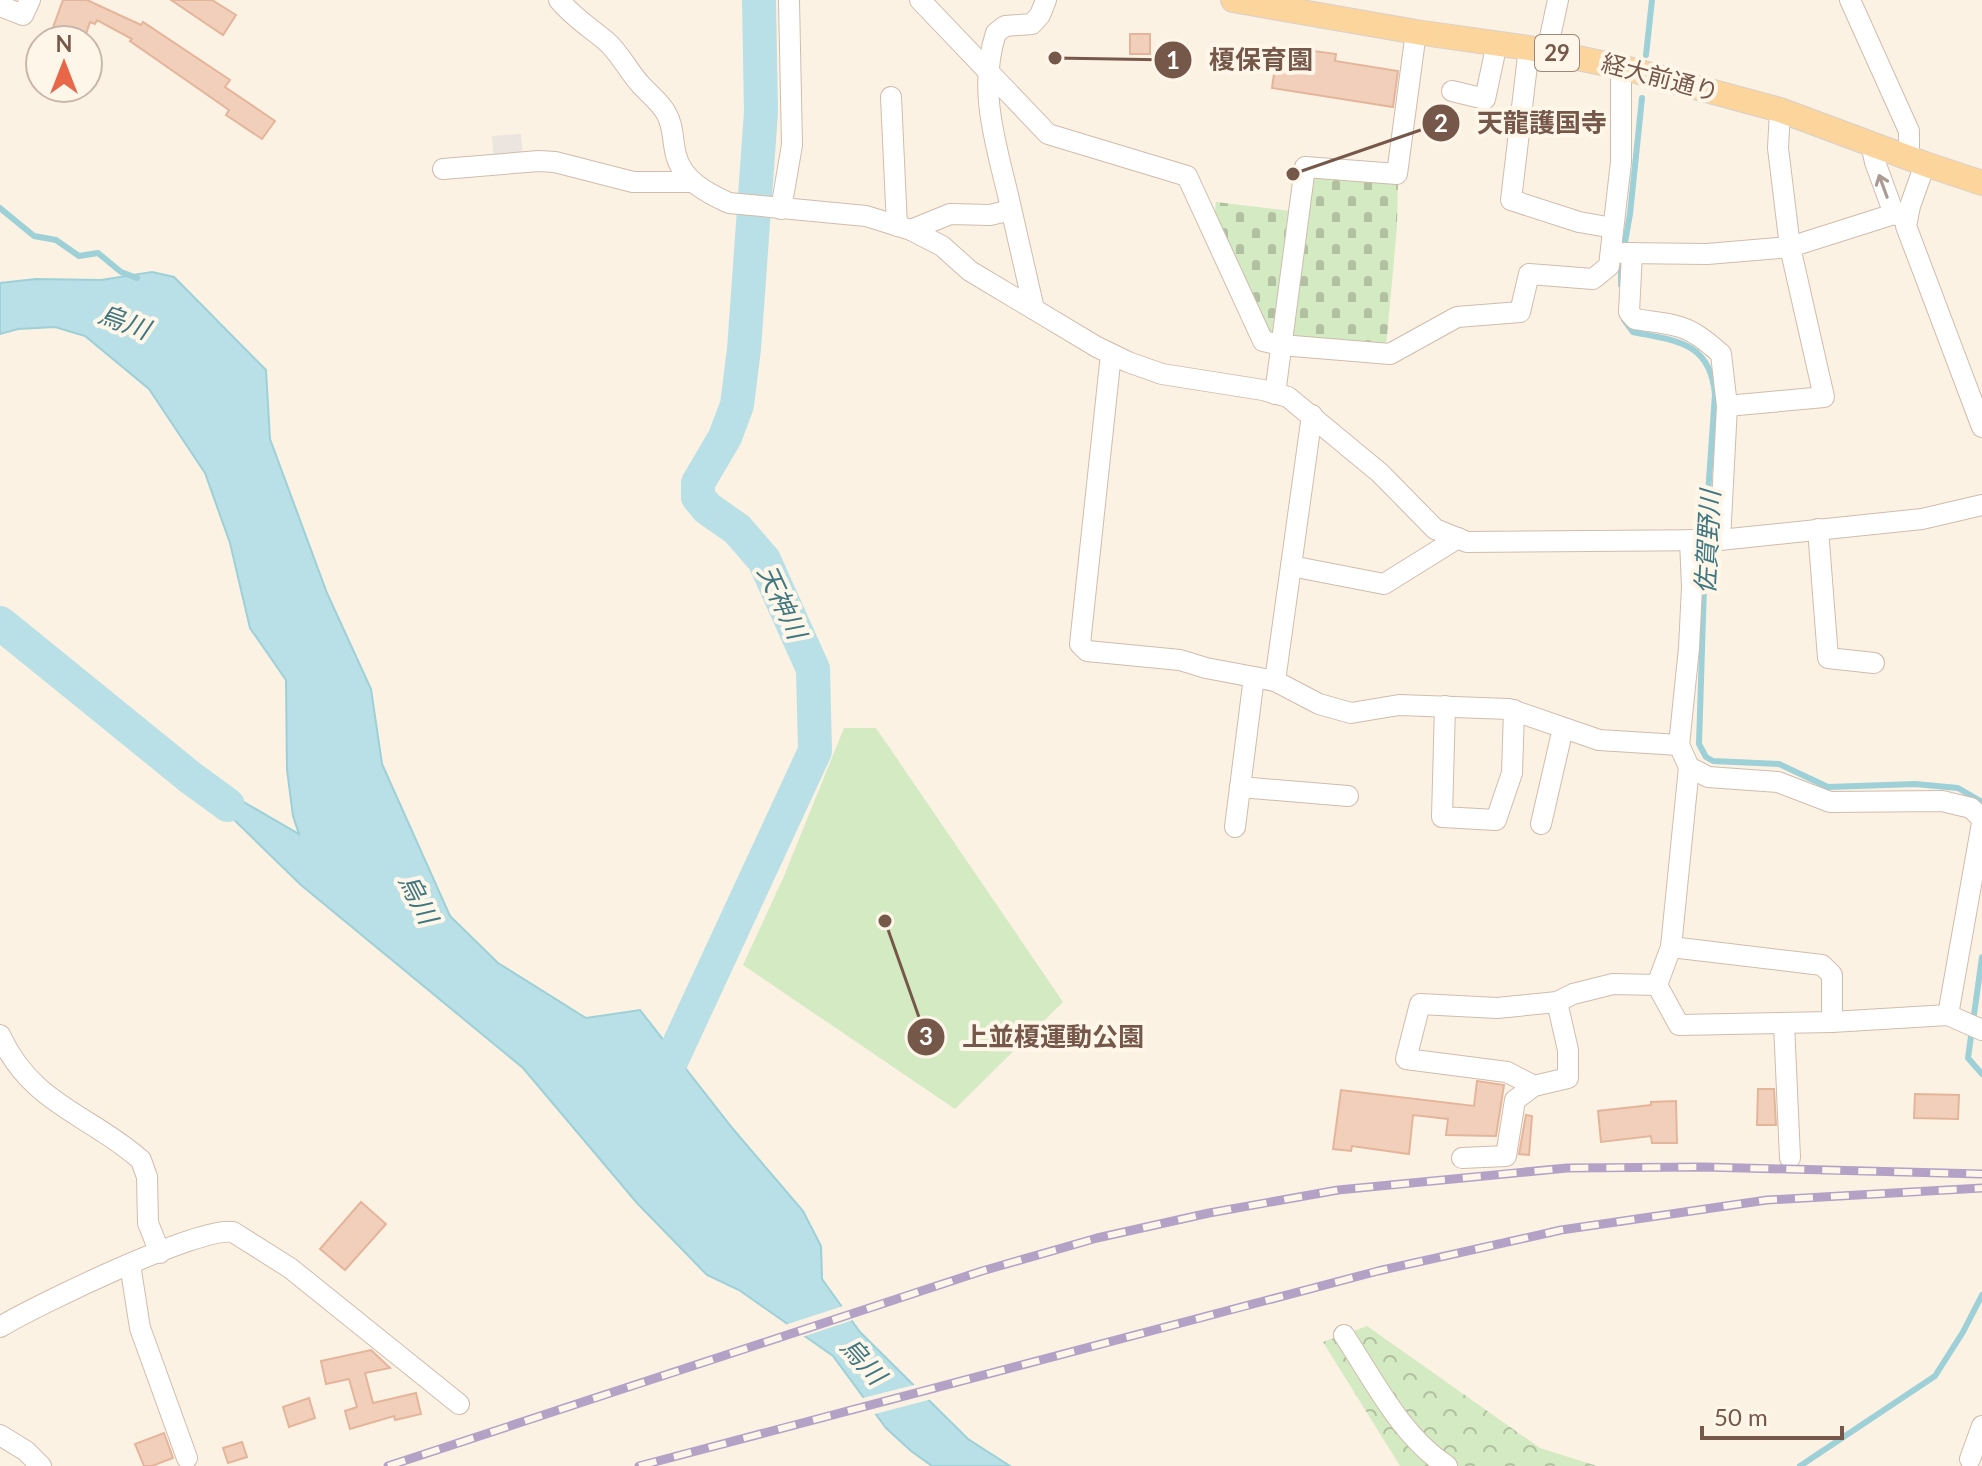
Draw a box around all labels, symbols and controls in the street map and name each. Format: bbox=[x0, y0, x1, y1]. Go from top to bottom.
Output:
north arrow bbox=[24, 24, 104, 104]
text: N bbox=[56, 30, 72, 57]
callout: 榎保育園 bbox=[1153, 35, 1329, 85]
road number: 29 bbox=[1535, 35, 1579, 71]
text: 榎保育園 bbox=[1209, 43, 1313, 75]
text: 1 bbox=[1166, 45, 1180, 74]
street label: 経大前通り bbox=[1599, 47, 1722, 106]
callout: 天龍護国寺 bbox=[1421, 98, 1623, 148]
text: 天龍護国寺 bbox=[1477, 106, 1607, 138]
text: 2 bbox=[1434, 108, 1448, 137]
one-way arrow bbox=[1875, 173, 1890, 198]
water label: 烏川 bbox=[94, 297, 157, 346]
water label: 佐賀野川 bbox=[1688, 486, 1726, 595]
water label: 天神川 bbox=[752, 559, 815, 646]
water label: 烏川 bbox=[393, 868, 446, 932]
callout: 上並榎運動公園 bbox=[906, 1012, 1160, 1062]
text: 上並榎運動公園 bbox=[962, 1020, 1144, 1052]
text: 3 bbox=[919, 1021, 933, 1050]
water label: 烏川 bbox=[834, 1330, 895, 1393]
scale bar bbox=[1702, 1390, 1842, 1440]
text: 50 m bbox=[1714, 1402, 1768, 1431]

